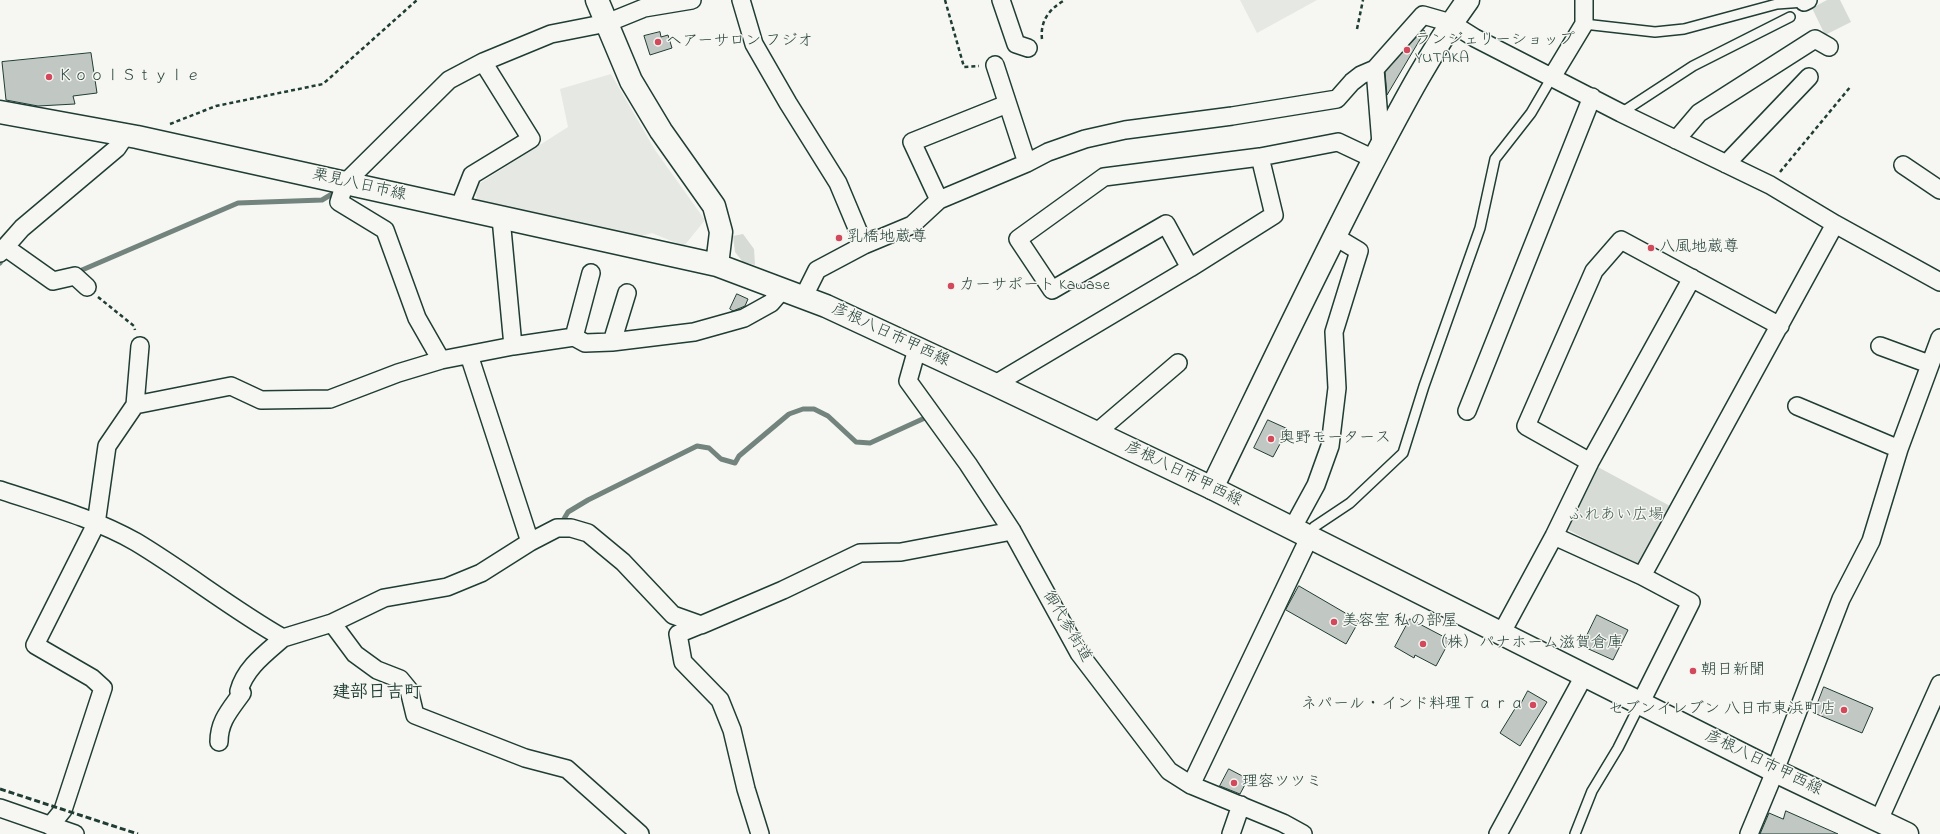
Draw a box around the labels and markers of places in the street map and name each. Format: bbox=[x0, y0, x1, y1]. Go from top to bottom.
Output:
place label: ランジェリーショップ YUTAKA bbox=[1415, 31, 1575, 69]
place label: ヘアーサロン フジオ bbox=[666, 32, 813, 52]
marker: ヘアーサロン フジオ bbox=[653, 37, 663, 47]
marker: ランジェリーショップ YUTAKA bbox=[1402, 45, 1412, 55]
place label: ＫｏｏｌＳｔｙｌｅ bbox=[57, 67, 201, 87]
marker: ＫｏｏｌＳｔｙｌｅ bbox=[44, 72, 54, 82]
place label: 乳橋地蔵尊 bbox=[847, 228, 927, 248]
marker: 乳橋地蔵尊 bbox=[834, 233, 844, 243]
place label: 八風地蔵尊 bbox=[1659, 238, 1739, 258]
marker: 八風地蔵尊 bbox=[1646, 243, 1656, 253]
place label: カーサポート Kawase bbox=[959, 276, 1110, 296]
marker: カーサポート Kawase bbox=[946, 281, 956, 291]
place label: 奥野モータース bbox=[1279, 429, 1391, 449]
marker: 奥野モータース bbox=[1266, 434, 1276, 444]
place label: 美容室 私の部屋 bbox=[1342, 612, 1458, 632]
marker: 美容室 私の部屋 bbox=[1329, 617, 1339, 627]
place label: （株）パナホーム滋賀倉庫 bbox=[1431, 634, 1623, 654]
marker: （株）パナホーム滋賀倉庫 bbox=[1418, 639, 1428, 649]
place label: 朝日新聞 bbox=[1701, 661, 1765, 681]
marker: 朝日新聞 bbox=[1688, 666, 1698, 676]
place label: ネパール・インド料理Ｔａｒａ bbox=[1301, 695, 1525, 715]
marker: ネパール・インド料理Ｔａｒａ bbox=[1528, 700, 1538, 710]
place label: セブンイレブン 八日市東浜町店 bbox=[1608, 700, 1836, 720]
marker: セブンイレブン 八日市東浜町店 bbox=[1839, 705, 1849, 715]
place label: 理容ツツミ bbox=[1242, 773, 1322, 793]
marker: 理容ツツミ bbox=[1229, 778, 1239, 788]

